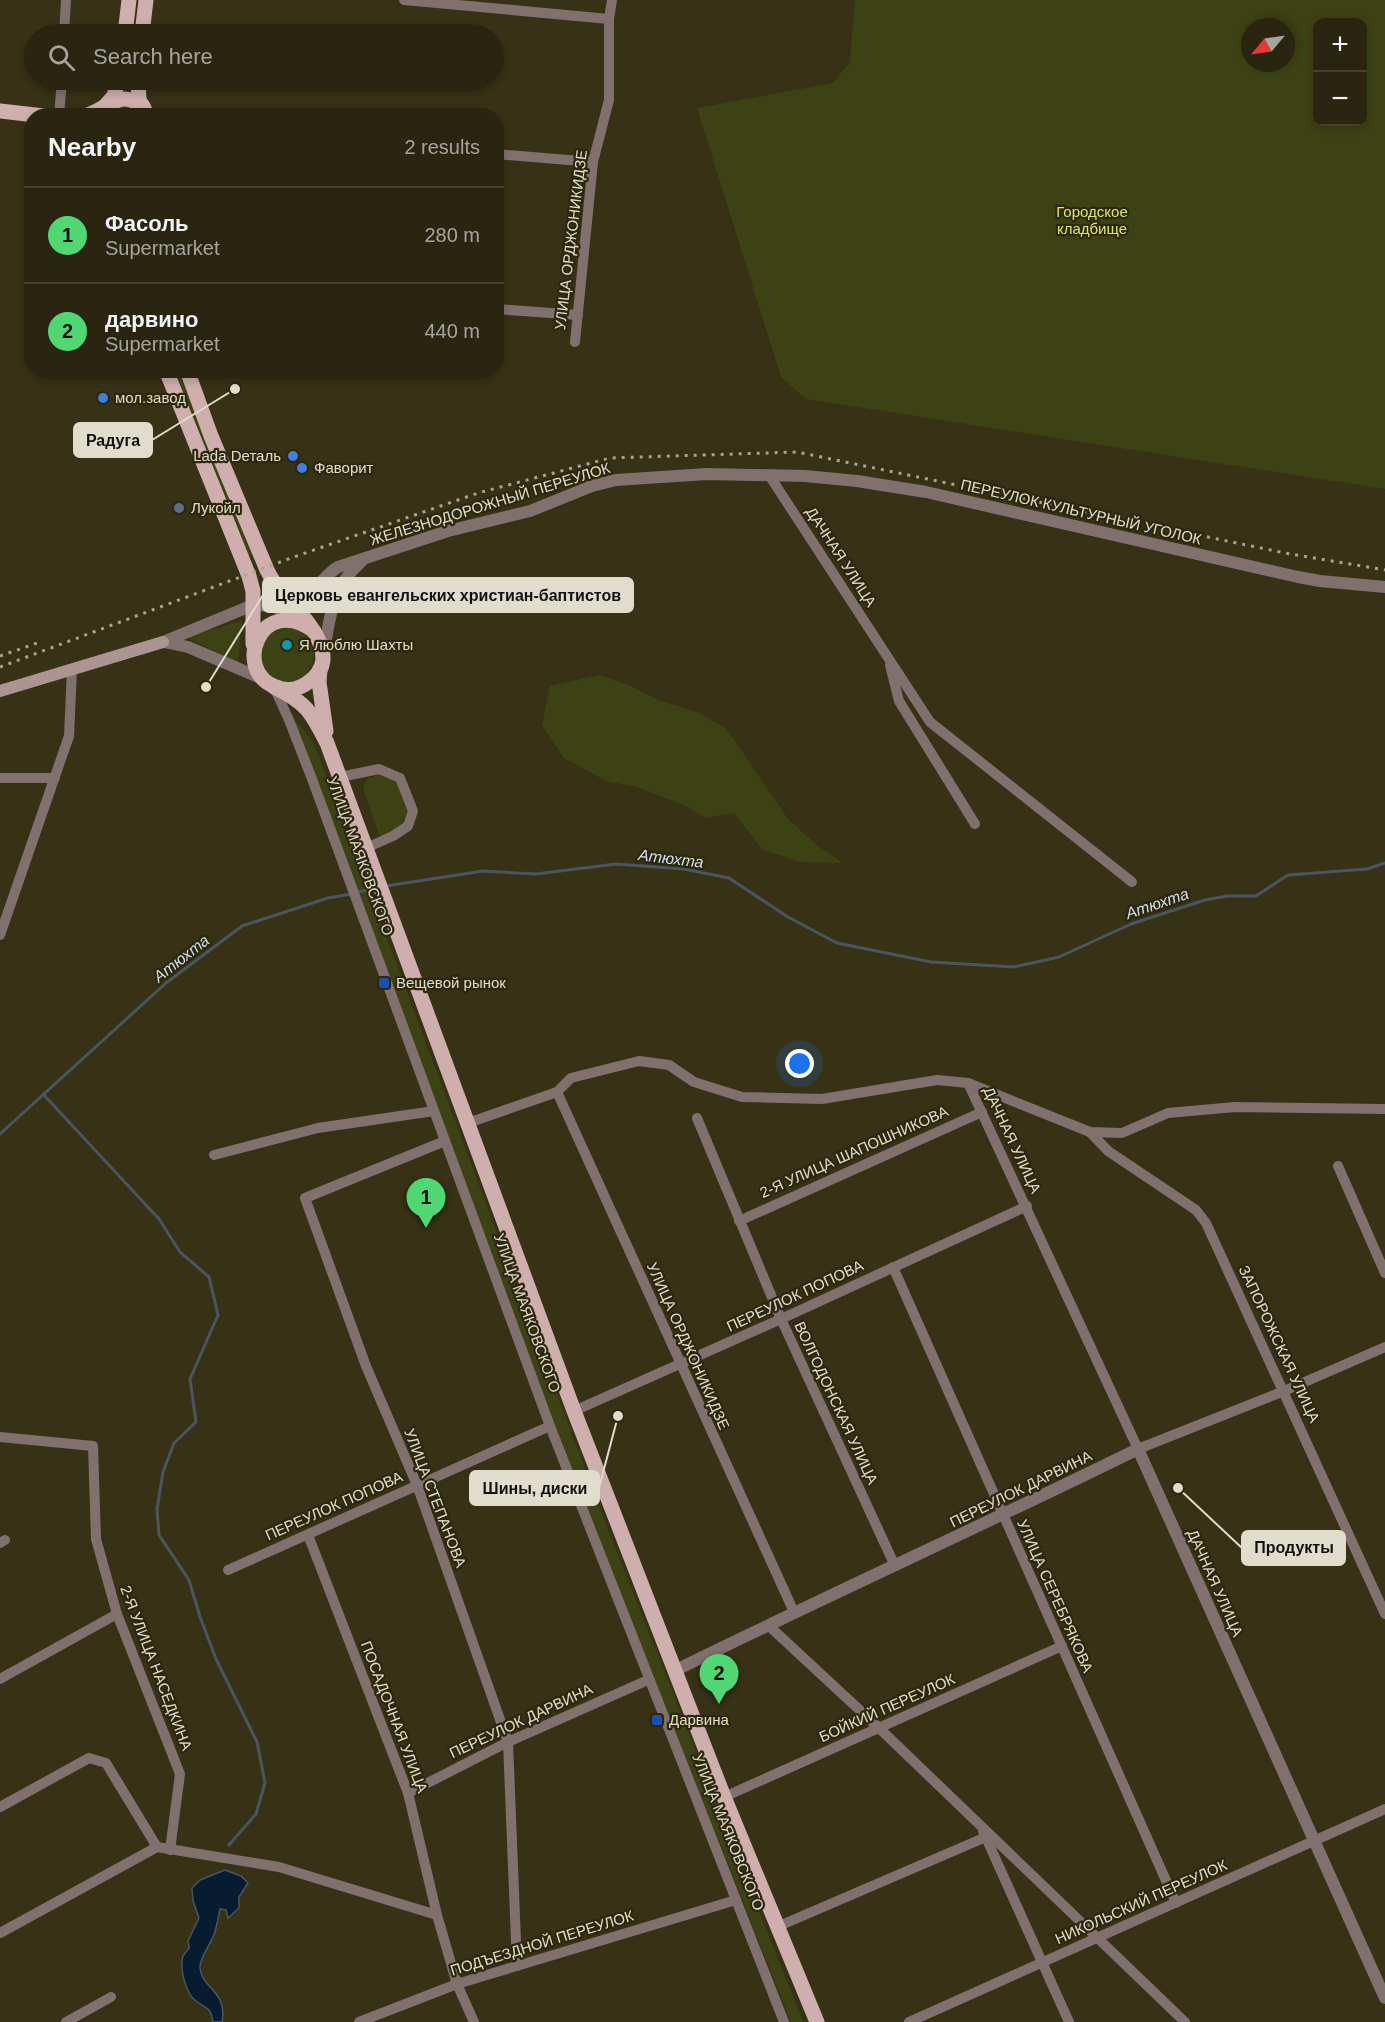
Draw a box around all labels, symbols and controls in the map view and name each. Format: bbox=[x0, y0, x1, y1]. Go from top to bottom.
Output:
north arrow bbox=[1241, 18, 1295, 72]
map controls bbox=[1313, 18, 1367, 126]
button: + bbox=[1313, 18, 1367, 72]
search box bbox=[24, 24, 504, 90]
icon: search bbox=[45, 41, 78, 74]
text: Search here bbox=[93, 44, 213, 69]
button: − bbox=[1313, 72, 1367, 126]
text: Nearby bbox=[48, 132, 136, 162]
text: 2 results bbox=[404, 136, 480, 158]
street label: УЛИЦА ОРДЖОНИКИДЗЕ bbox=[551, 149, 590, 331]
park label: Городское кладбище bbox=[1056, 203, 1128, 237]
text: Фасоль bbox=[105, 211, 189, 236]
text: 1 bbox=[62, 224, 73, 246]
text: 280 m bbox=[424, 224, 480, 246]
text: Supermarket bbox=[105, 237, 220, 259]
text: дарвино bbox=[105, 307, 198, 332]
text: 2 bbox=[62, 320, 73, 342]
text: 440 m bbox=[424, 320, 480, 342]
text: Supermarket bbox=[105, 333, 220, 355]
place label: мол.завод bbox=[115, 389, 186, 406]
marker: мол.завод bbox=[96, 391, 110, 405]
callout: Радуга bbox=[74, 423, 152, 457]
text: Радуга bbox=[86, 432, 140, 449]
place label: Lada Dеталь bbox=[193, 447, 281, 464]
marker: Lada Dеталь bbox=[286, 449, 300, 463]
place label: Фаворит bbox=[314, 459, 374, 476]
street label: ЖЕЛЕЗНОДОРОЖНЫЙ ПЕРЕУЛОК bbox=[368, 459, 612, 548]
marker: Фаворит bbox=[295, 461, 309, 475]
street label: ПЕРЕУЛОК КУЛЬТУРНЫЙ УГОЛОК bbox=[959, 475, 1203, 548]
place label: Лукойл bbox=[191, 499, 241, 516]
marker: Лукойл bbox=[172, 501, 186, 515]
street label: ДАЧНАЯ УЛИЦА bbox=[803, 504, 880, 610]
callout: Церковь евангельских христиан-баптистов bbox=[263, 578, 633, 612]
text: Церковь евангельских христиан-баптистов bbox=[275, 587, 621, 604]
place label: Я люблю Шахты bbox=[299, 636, 413, 653]
marker: Я люблю Шахты bbox=[280, 638, 294, 652]
street label: УЛИЦА МАЯКОВСКОГО bbox=[324, 774, 397, 938]
water label: Атюхта bbox=[636, 846, 705, 871]
water label: Атюхта bbox=[1122, 885, 1191, 923]
water label: Атюхта bbox=[149, 931, 212, 986]
place label: Вещевой рынок bbox=[396, 974, 506, 991]
marker: Вещевой рынок bbox=[377, 976, 391, 990]
your location bbox=[785, 1049, 814, 1078]
street label: ДАЧНАЯ УЛИЦА bbox=[980, 1084, 1045, 1196]
street label: 2-Я УЛИЦА ШАПОШНИКОВА bbox=[757, 1102, 951, 1201]
pin: 1 bbox=[406, 1178, 446, 1228]
street label: УЛИЦА МАЯКОВСКОГО bbox=[491, 1231, 564, 1395]
street label: ПЕРЕУЛОК ПОПОВА bbox=[724, 1256, 866, 1335]
street label: УЛИЦА ОРДЖОНИКИДЗЕ bbox=[644, 1260, 733, 1432]
street label: ЗАПОРОЖСКАЯ УЛИЦА bbox=[1236, 1263, 1323, 1425]
street label: ВОЛГОДОНСКАЯ УЛИЦА bbox=[791, 1319, 882, 1487]
street label: УЛИЦА СТЕПАНОВА bbox=[401, 1426, 470, 1570]
street label: ПЕРЕУЛОК ДАРВИНА bbox=[947, 1447, 1095, 1530]
street label: ПЕРЕУЛОК ПОПОВА bbox=[262, 1468, 405, 1544]
callout: Шины, диски bbox=[470, 1471, 599, 1505]
text: Шины, диски bbox=[483, 1480, 587, 1497]
street label: УЛИЦА СЕРЕБРЯКОВА bbox=[1014, 1517, 1097, 1675]
street label: ДАЧНАЯ УЛИЦА bbox=[1184, 1527, 1247, 1639]
callout: Продукты bbox=[1242, 1531, 1345, 1565]
text: Продукты bbox=[1254, 1539, 1334, 1556]
street label: 2-Я УЛИЦА НАСЕДКИНА bbox=[117, 1583, 196, 1753]
street label: ПОСАДОЧНАЯ УЛИЦА bbox=[358, 1638, 431, 1795]
pin: 2 bbox=[700, 1654, 738, 1704]
street label: БОЙКИЙ ПЕРЕУЛОК bbox=[816, 1670, 957, 1745]
street label: ПЕРЕУЛОК ДАРВИНА bbox=[446, 1680, 595, 1761]
place label: Дарвина bbox=[669, 1711, 729, 1728]
marker: Дарвина bbox=[650, 1713, 664, 1727]
street label: УЛИЦА МАЯКОВСКОГО bbox=[689, 1751, 768, 1913]
street label: НИКОЛЬСКИЙ ПЕРЕУЛОК bbox=[1052, 1856, 1230, 1947]
street label: ПОДЪЕЗДНОЙ ПЕРЕУЛОК bbox=[448, 1906, 636, 1979]

